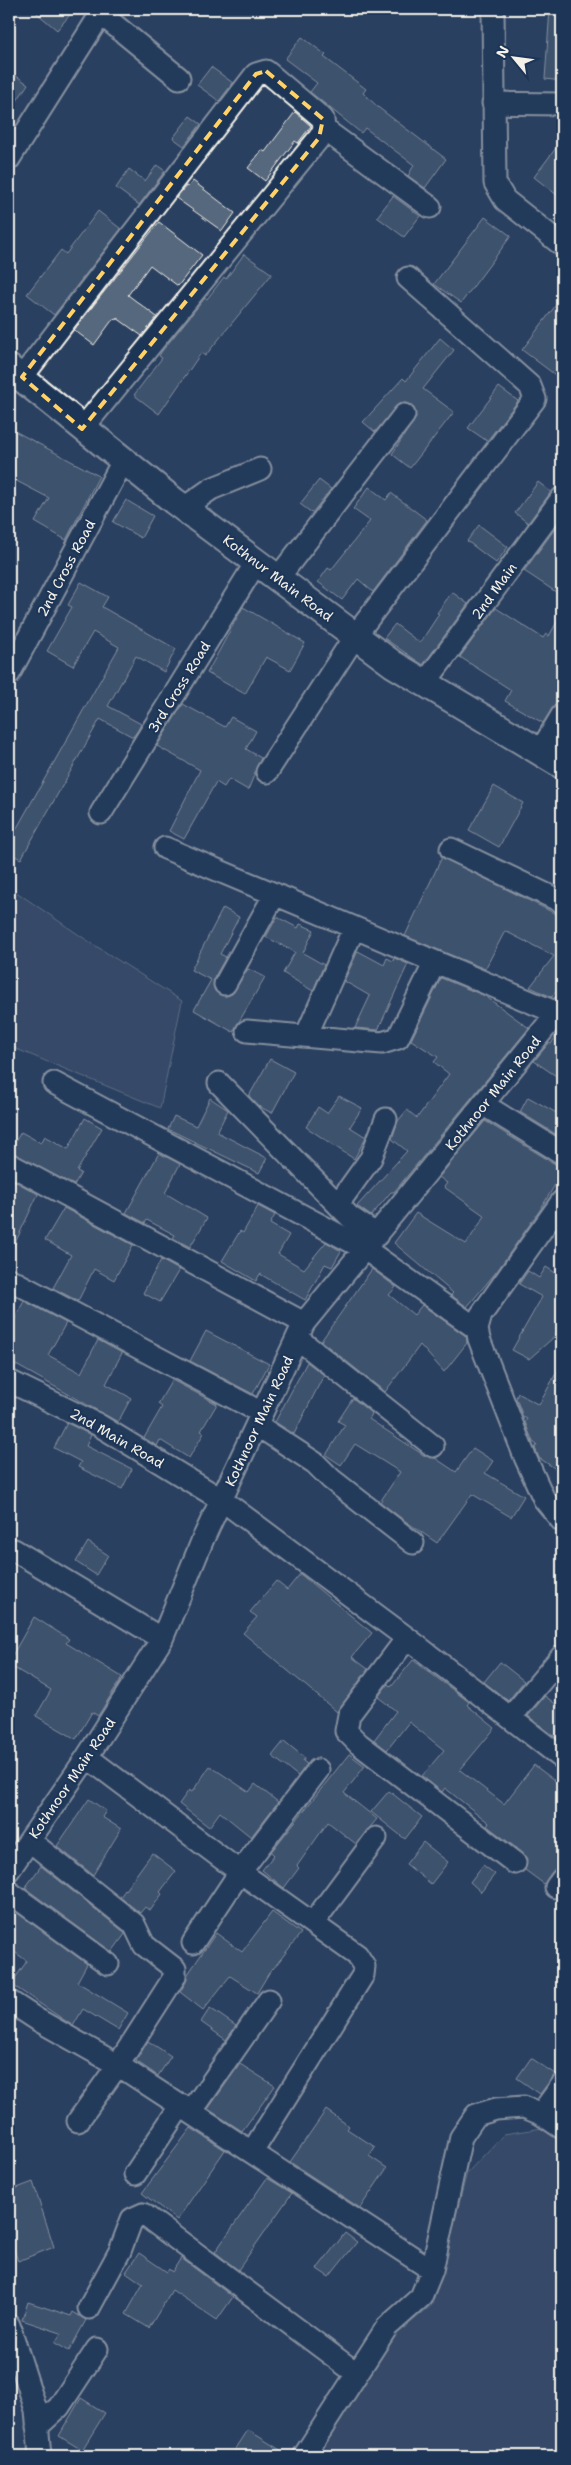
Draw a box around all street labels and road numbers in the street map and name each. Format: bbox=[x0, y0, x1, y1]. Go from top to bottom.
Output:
street label: 2nd Cross Road bbox=[33, 516, 99, 620]
street label: Kothnur Main Road bbox=[219, 531, 337, 625]
street label: 2nd Main bbox=[467, 559, 521, 623]
street label: 3rd Cross Road bbox=[144, 638, 214, 736]
street label: Kothnoor Main Road bbox=[441, 1032, 545, 1154]
street label: Kothnoor Main Road bbox=[221, 1353, 297, 1489]
street label: 2nd Main Road bbox=[67, 1404, 167, 1472]
street label: Kothnoor Main Road bbox=[25, 1714, 119, 1842]

